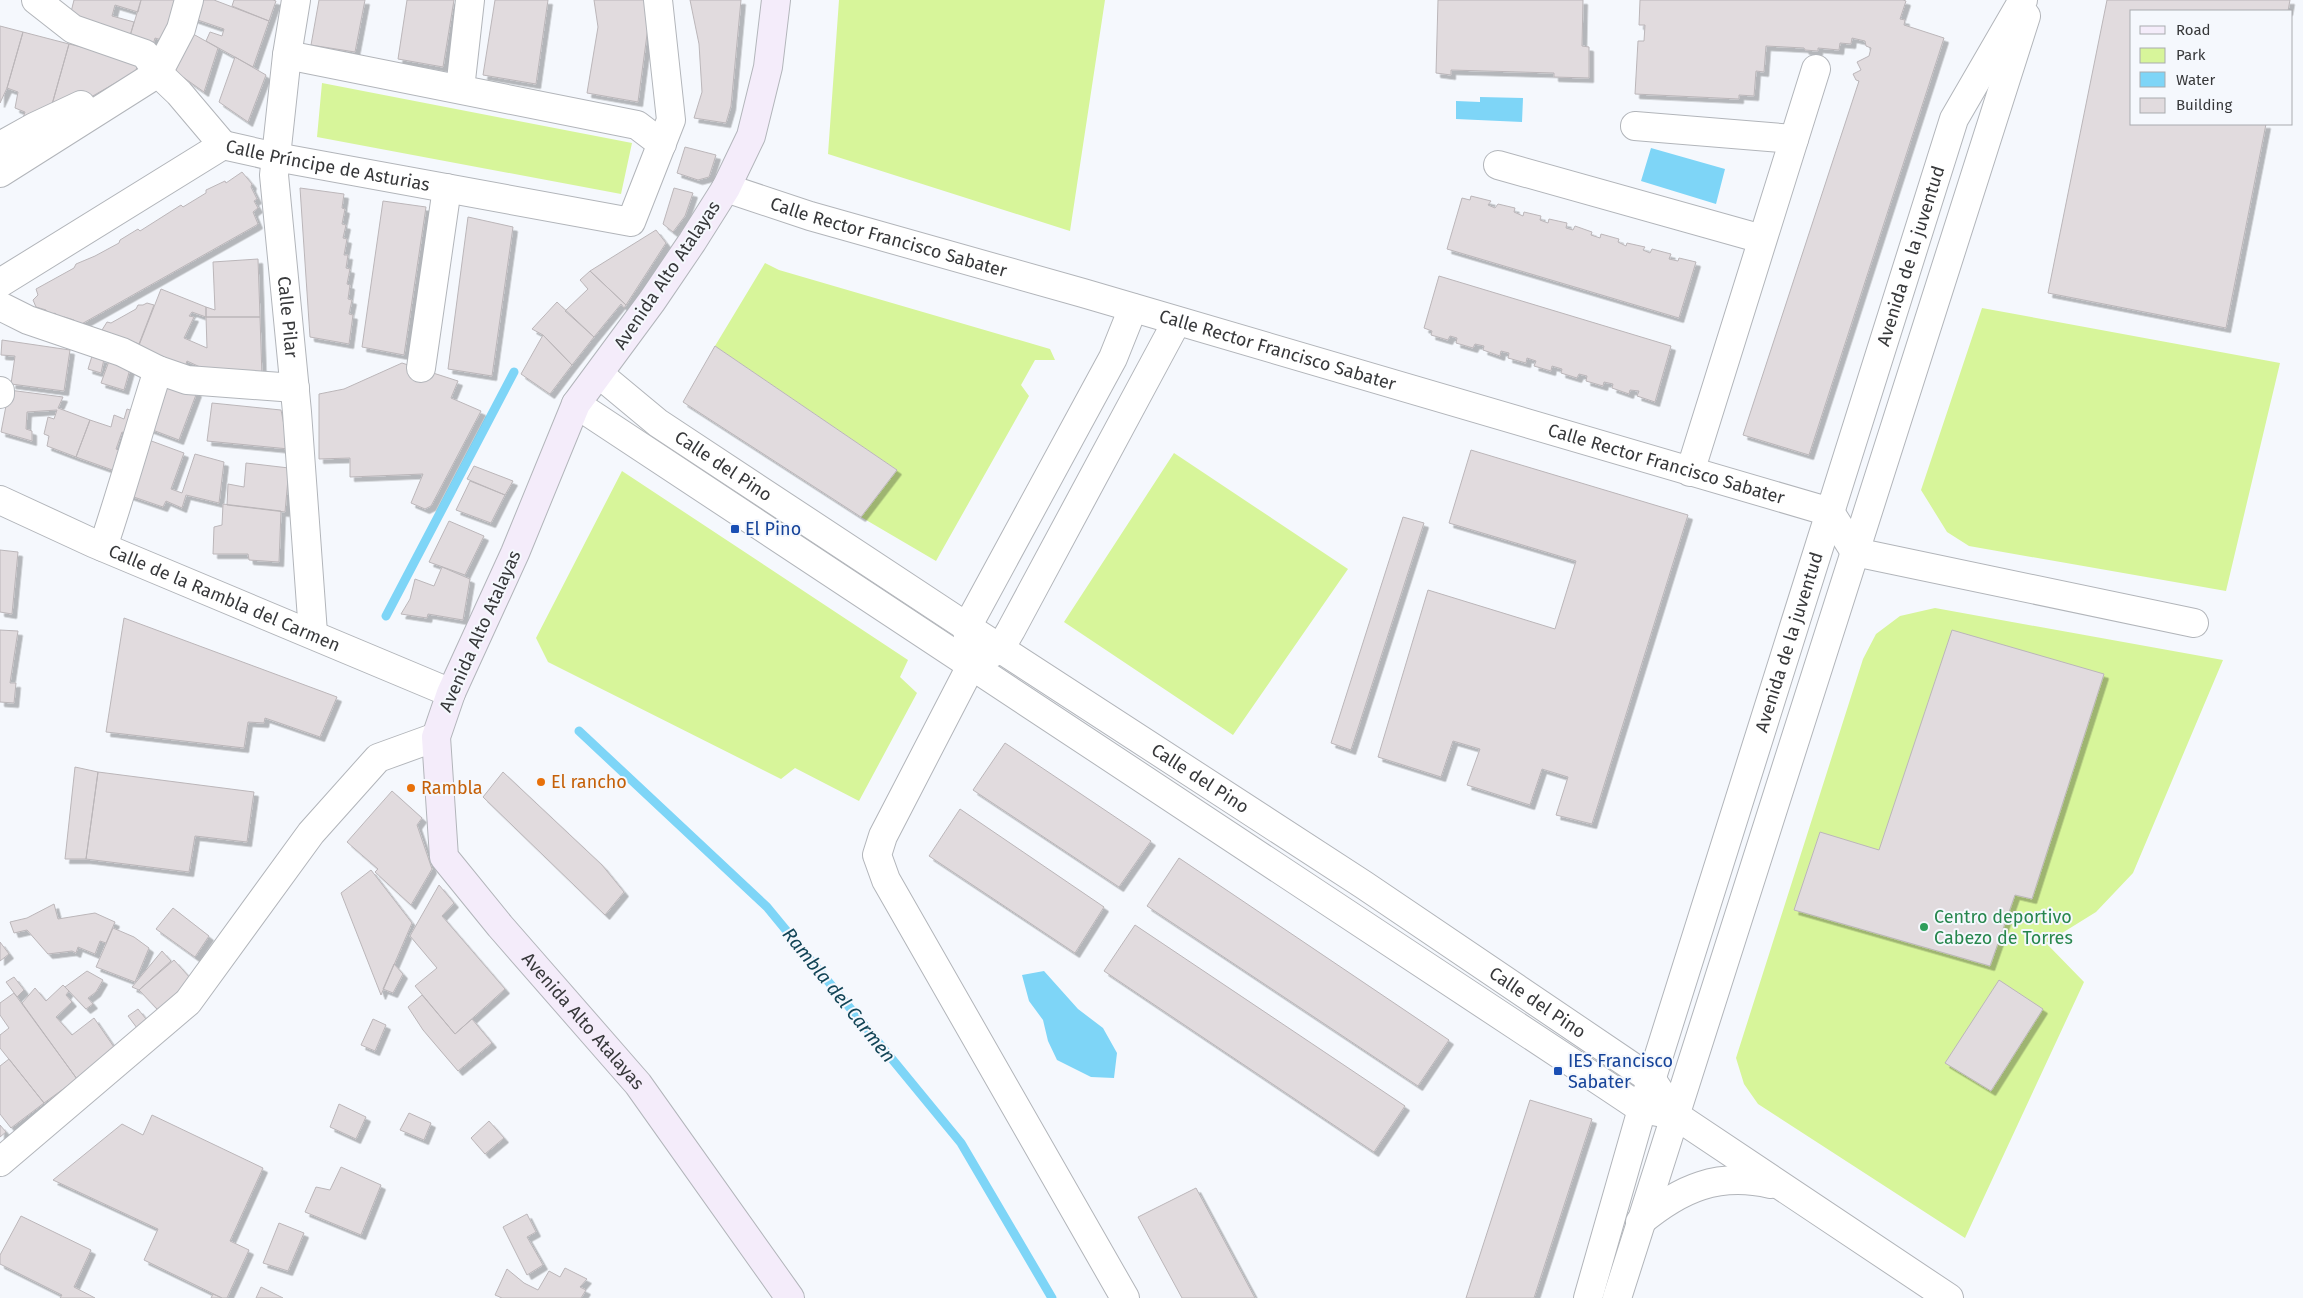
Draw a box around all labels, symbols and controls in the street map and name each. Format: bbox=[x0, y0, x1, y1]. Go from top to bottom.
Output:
legend bbox=[2130, 10, 2293, 125]
text: Road bbox=[2176, 21, 2211, 39]
text: Park bbox=[2176, 46, 2206, 64]
text: Water bbox=[2176, 71, 2215, 89]
text: Building bbox=[2176, 96, 2232, 114]
street label: Calle Príncipe de Asturias bbox=[224, 135, 432, 196]
street label: Avenida de la juventud bbox=[1872, 163, 1950, 349]
street label: Calle Rector Francisco Sabater bbox=[767, 192, 1010, 282]
street label: Avenida Alto Atalayas bbox=[609, 196, 725, 354]
street label: Calle Pilar bbox=[273, 275, 303, 359]
street label: Calle Rector Francisco Sabater bbox=[1157, 305, 1399, 395]
street label: Calle Rector Francisco Sabater bbox=[1545, 419, 1787, 509]
street label: Calle del Pino bbox=[671, 426, 776, 506]
place label: El Pino bbox=[745, 518, 801, 540]
marker: El Pino bbox=[729, 523, 741, 535]
street label: Calle de la Rambla del Carmen bbox=[105, 540, 344, 656]
street label: Avenida Alto Atalayas bbox=[434, 547, 526, 715]
street label: Avenida de la juventud bbox=[1750, 549, 1828, 735]
street label: Calle del Pino bbox=[1147, 739, 1253, 818]
place label: El rancho bbox=[551, 771, 627, 793]
marker: El rancho bbox=[535, 776, 547, 788]
place label: Rambla bbox=[421, 777, 483, 799]
marker: Rambla bbox=[405, 782, 417, 794]
place label: Centro deportivo Cabezo de Torres bbox=[1934, 906, 2073, 949]
marker: Centro deportivo Cabezo de Torres bbox=[1918, 921, 1930, 933]
water label: Rambla del Carmen bbox=[778, 923, 900, 1067]
street label: Avenida Alto Atalayas bbox=[517, 948, 649, 1094]
street label: Calle del Pino bbox=[1485, 962, 1590, 1043]
place label: IES Francisco Sabater bbox=[1568, 1050, 1673, 1093]
marker: IES Francisco Sabater bbox=[1552, 1065, 1564, 1077]

